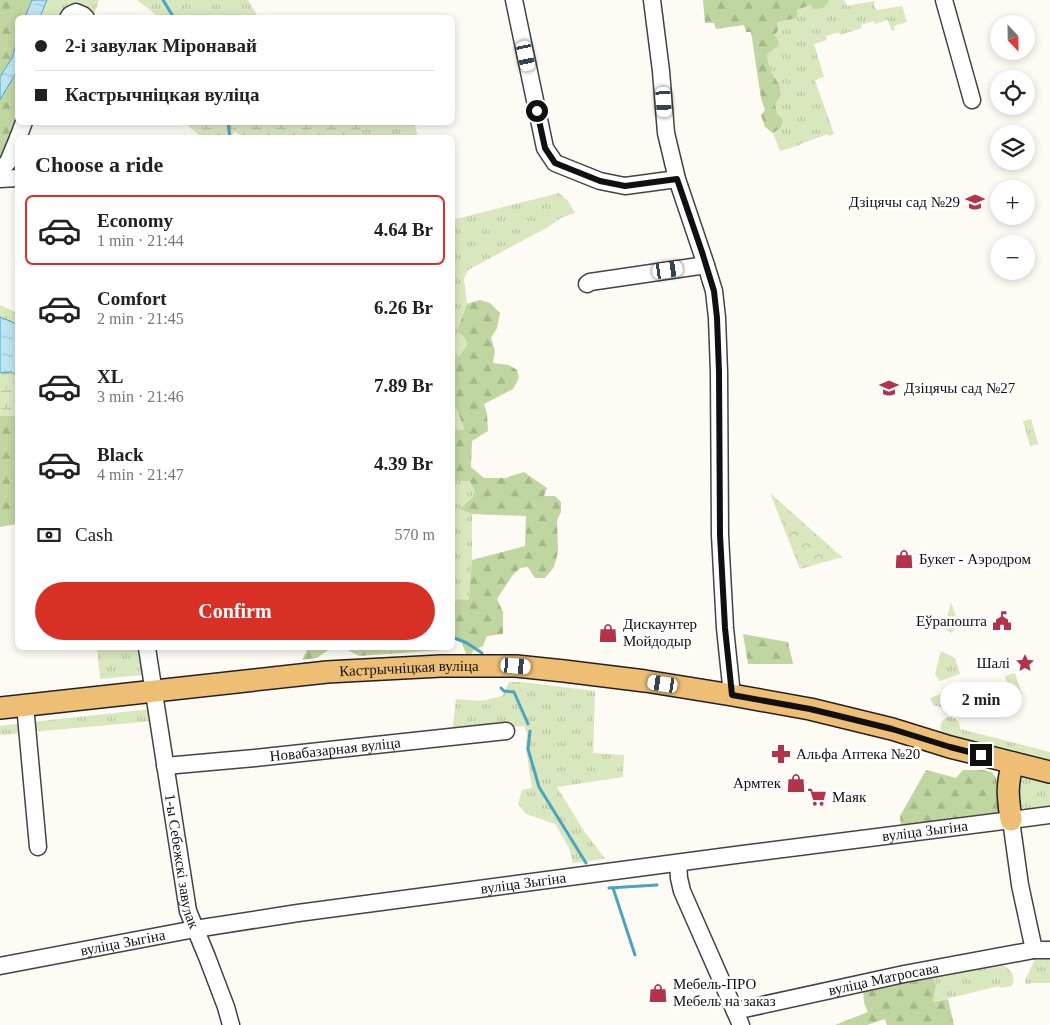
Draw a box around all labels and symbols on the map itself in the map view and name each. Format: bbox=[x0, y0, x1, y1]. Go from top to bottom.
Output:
north arrow bbox=[990, 15, 1035, 60]
car bbox=[515, 40, 536, 72]
car bbox=[655, 87, 672, 117]
route start bbox=[526, 100, 548, 122]
school or university icon: Дзіцячы сад №29 bbox=[964, 191, 986, 213]
place label: Дзіцячы сад №29 bbox=[849, 194, 960, 210]
car bbox=[652, 260, 683, 280]
school or university icon: Дзіцячы сад №27 bbox=[878, 377, 900, 399]
place label: Дзіцячы сад №27 bbox=[904, 380, 1016, 396]
shop icon: Букет - Аэродром bbox=[893, 548, 915, 570]
place label: Букет - Аэродром bbox=[919, 551, 1032, 567]
public building icon: Еўрапошта bbox=[991, 610, 1013, 632]
place label: Еўрапошта bbox=[916, 613, 987, 629]
place label: Дискаунтер Мойдодыр bbox=[623, 616, 697, 649]
shop icon: Дискаунтер Мойдодыр bbox=[597, 622, 619, 644]
place icon: Шалі bbox=[1014, 652, 1036, 674]
place label: Шалі bbox=[976, 655, 1010, 671]
car bbox=[500, 657, 531, 675]
street label: Кастрычніцкая вуліца bbox=[339, 658, 479, 679]
car bbox=[647, 674, 678, 694]
callout: 2 min bbox=[940, 682, 1022, 718]
street label: Новабазарная вуліца bbox=[269, 734, 402, 764]
pharmacy icon: Альфа Аптека №20 bbox=[770, 743, 792, 765]
route end bbox=[970, 744, 992, 766]
place label: Альфа Аптека №20 bbox=[796, 746, 920, 762]
shop icon: Армтек bbox=[785, 772, 807, 794]
place label: Армтек bbox=[733, 775, 782, 791]
supermarket icon: Маяк bbox=[806, 786, 828, 808]
place label: Маяк bbox=[832, 789, 867, 805]
street label: 1-ы Себежскі завулак bbox=[162, 793, 203, 932]
street label: вуліца Зыгіна bbox=[881, 817, 969, 844]
street label: вуліца Зыгіна bbox=[480, 869, 567, 897]
street label: вуліца Зыгіна bbox=[79, 927, 167, 959]
street label: вуліца Матросава bbox=[827, 960, 940, 998]
place label: Мебель-ПРО Мебель на заказ bbox=[673, 976, 776, 1009]
shop icon: Мебель-ПРО Мебель на заказ bbox=[647, 982, 669, 1004]

